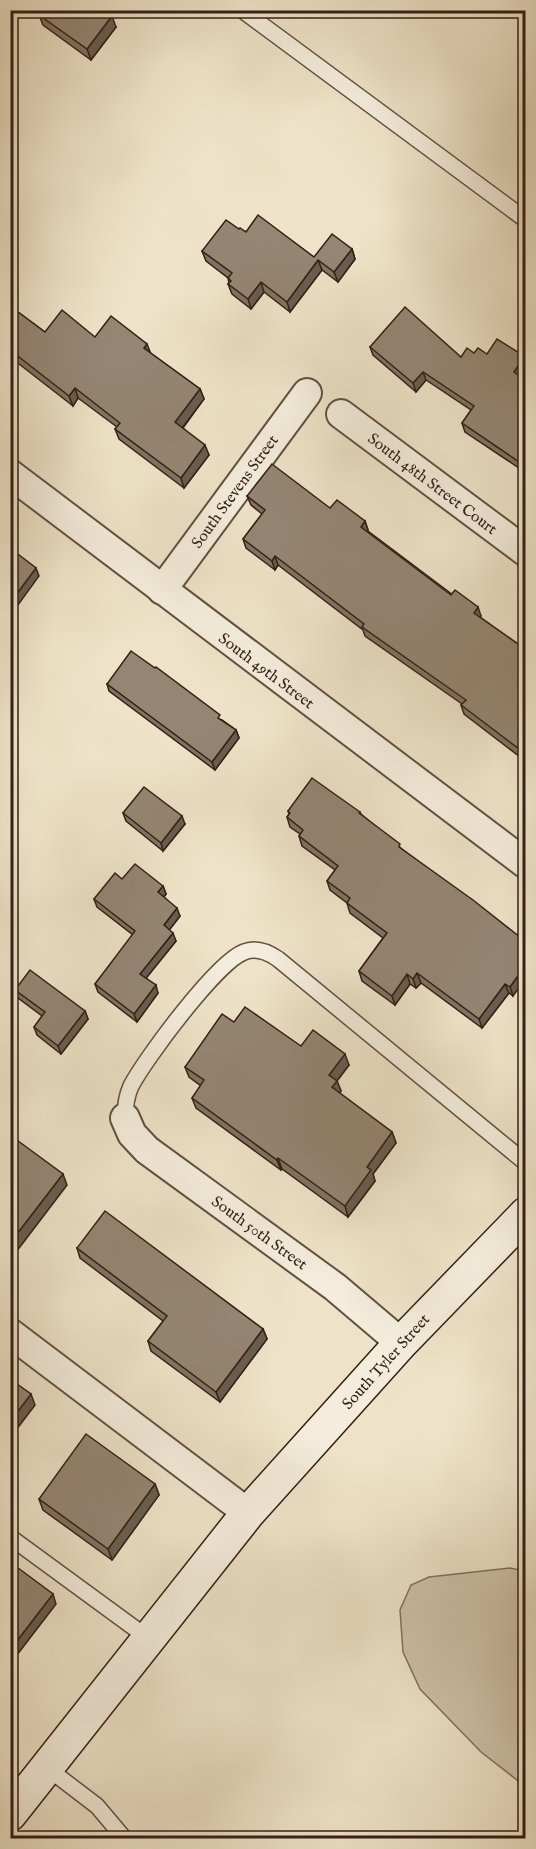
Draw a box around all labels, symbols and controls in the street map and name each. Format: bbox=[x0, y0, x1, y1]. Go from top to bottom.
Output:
street label: South 48th Street Court bbox=[363, 429, 501, 540]
street label: South Stevens Street bbox=[188, 431, 284, 553]
street label: South 49th Street bbox=[214, 629, 318, 714]
street label: South 50th Street bbox=[207, 1192, 311, 1275]
street label: South Tyler Street bbox=[338, 1310, 435, 1414]

